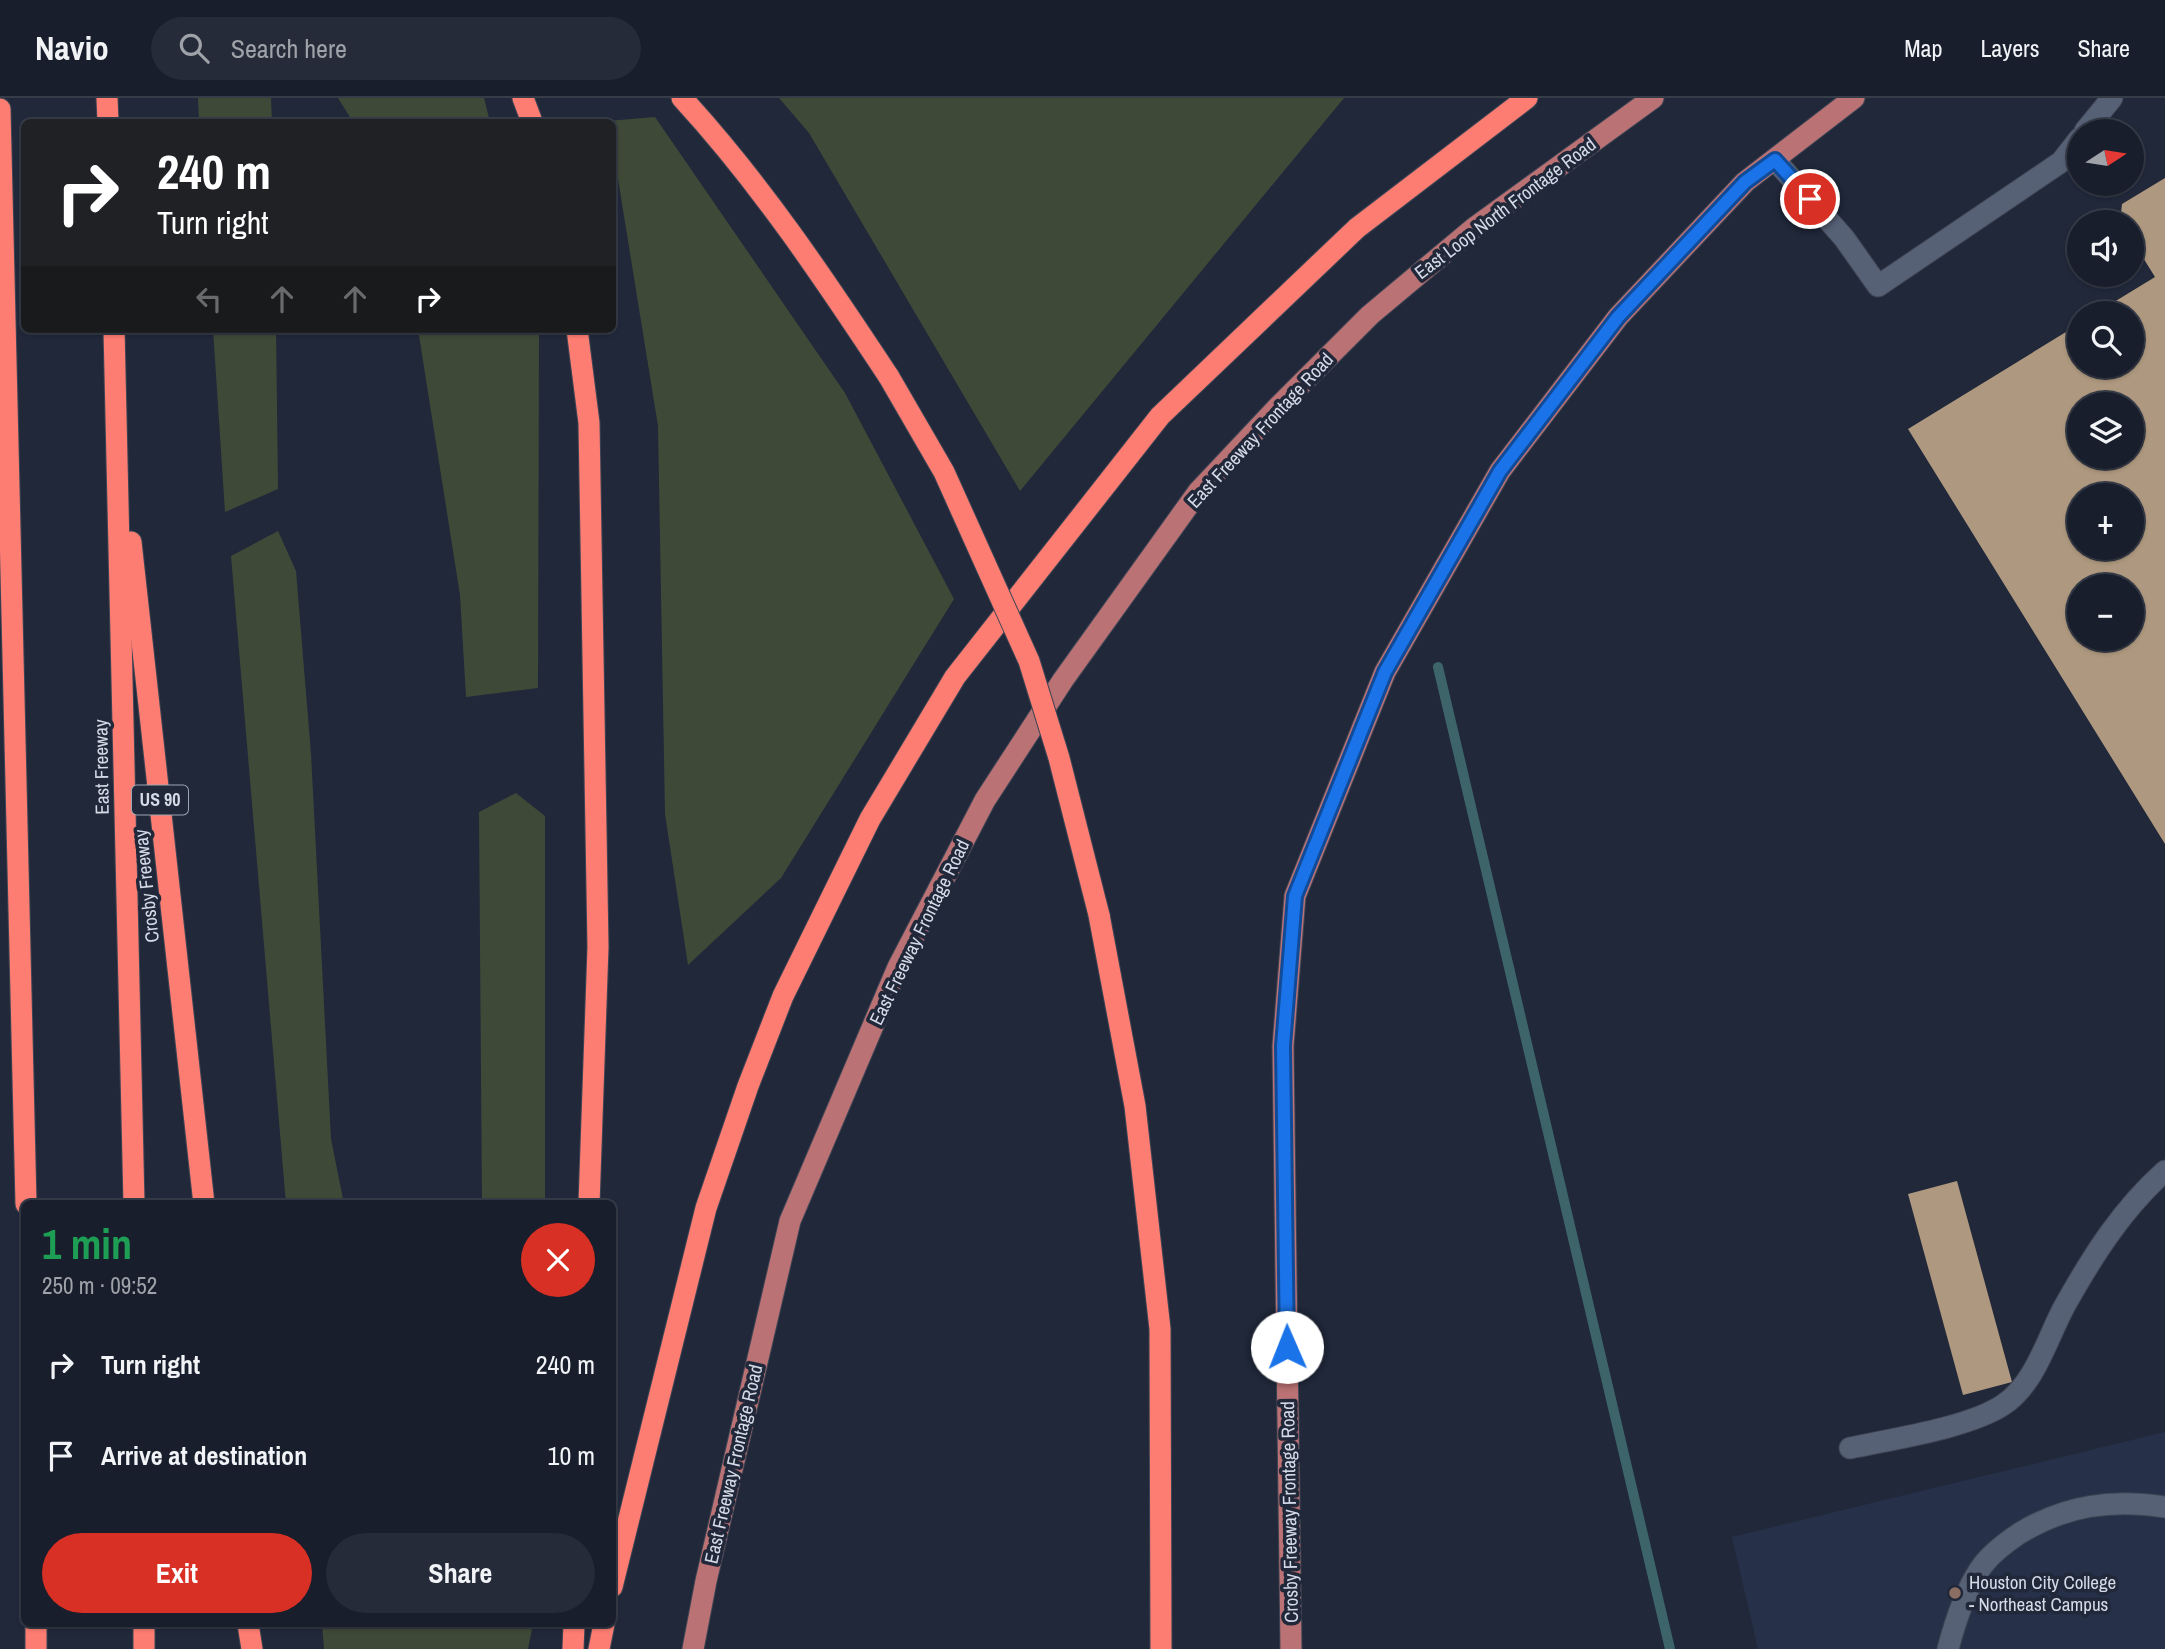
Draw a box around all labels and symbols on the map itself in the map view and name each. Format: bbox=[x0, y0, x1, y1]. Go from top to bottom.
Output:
north arrow bbox=[2067, 119, 2144, 196]
street label: East Loop North Frontage Road bbox=[1409, 131, 1601, 285]
pin bbox=[1780, 169, 1840, 229]
street label: East Freeway Frontage Road bbox=[1181, 347, 1339, 513]
street label: East Freeway bbox=[87, 719, 115, 815]
road number: US 90 bbox=[132, 786, 188, 814]
street label: Crosby Freeway bbox=[127, 828, 165, 944]
street label: East Freeway Frontage Road bbox=[863, 835, 975, 1029]
position arrow bbox=[1250, 1310, 1324, 1384]
street label: East Freeway Frontage Road bbox=[697, 1362, 769, 1566]
street label: Crosby Freeway Frontage Road bbox=[1274, 1401, 1304, 1623]
place label: Houston City College - Northeast Campus bbox=[1969, 1569, 2116, 1617]
marker: Houston City College - Northeast Campus bbox=[1947, 1585, 1963, 1601]

